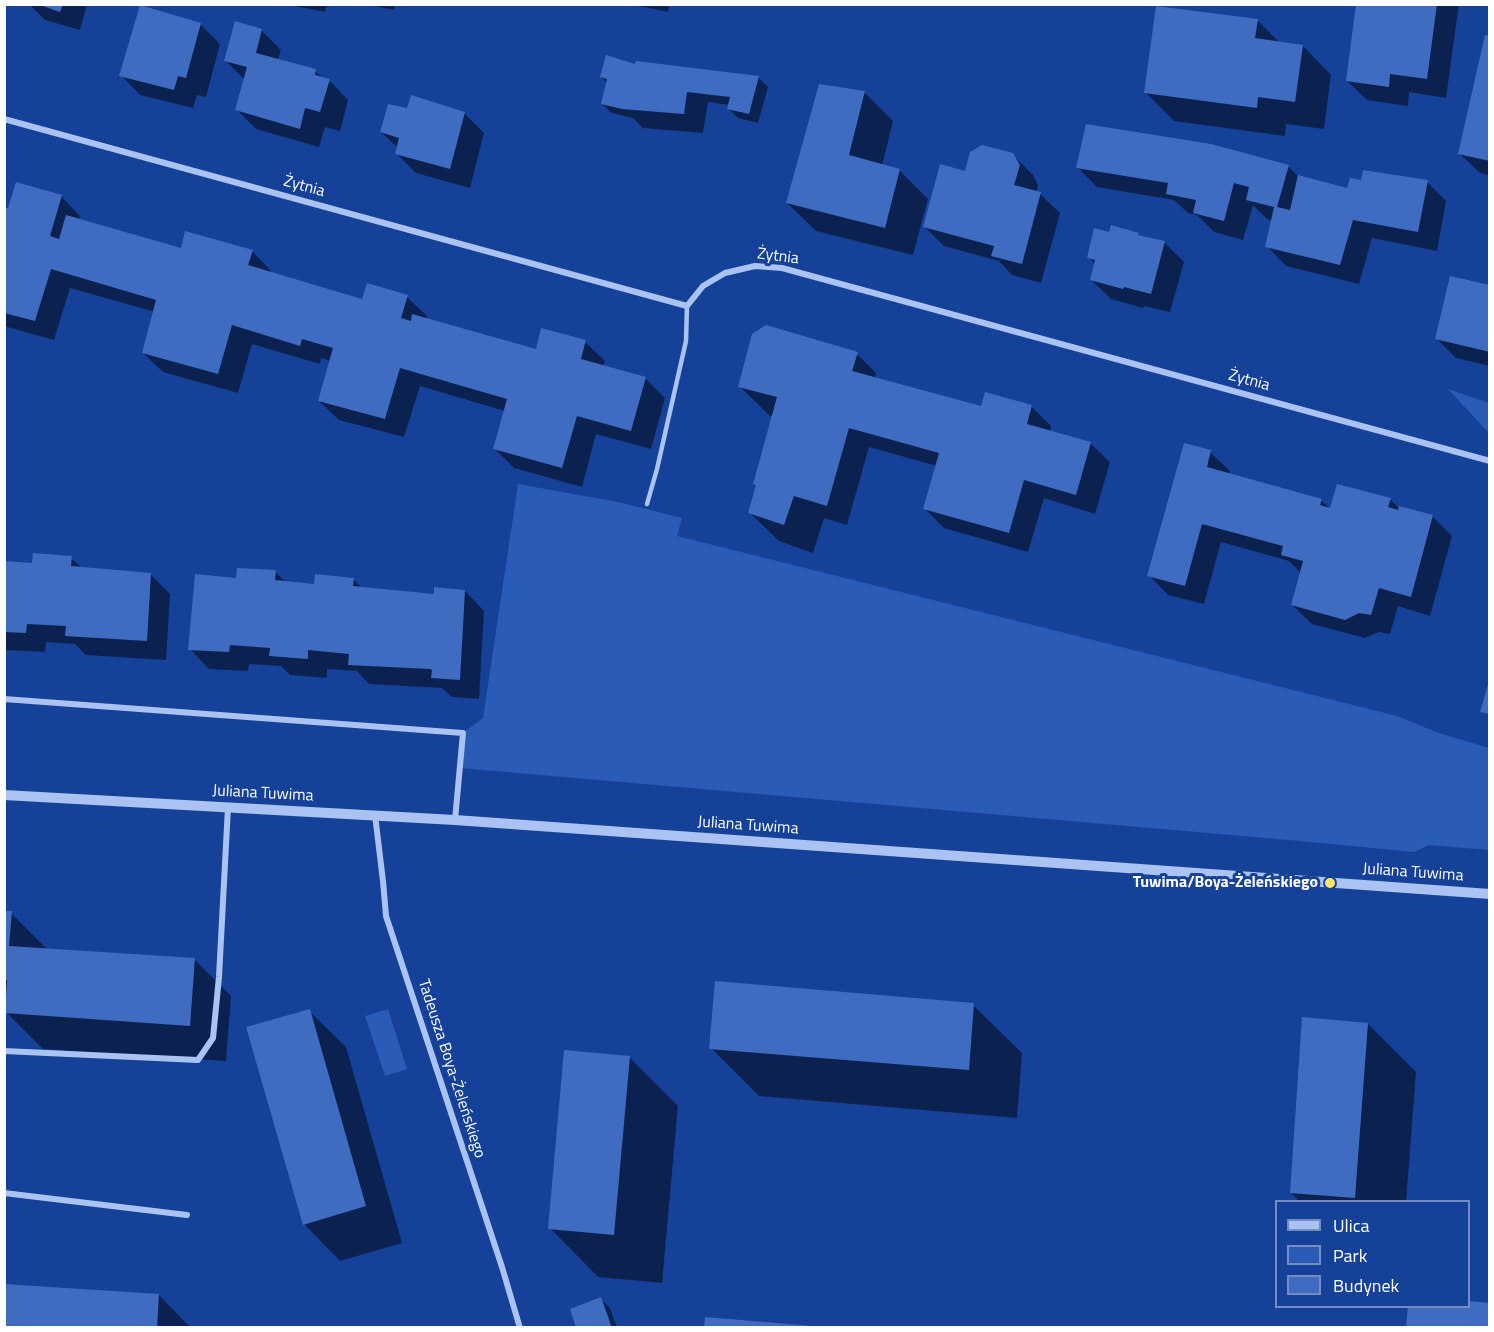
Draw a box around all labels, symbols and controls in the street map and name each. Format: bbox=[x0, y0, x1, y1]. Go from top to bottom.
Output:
street label: Żytnia bbox=[281, 172, 327, 202]
street label: Żytnia bbox=[756, 245, 800, 269]
street label: Żytnia bbox=[1226, 366, 1272, 396]
street label: Juliana Tuwima bbox=[212, 782, 314, 806]
street label: Juliana Tuwima bbox=[697, 813, 799, 839]
street label: Juliana Tuwima bbox=[1362, 860, 1464, 886]
place label: Tuwima/Boya-Żeleńskiego bbox=[1133, 873, 1318, 893]
marker: Tuwima/Boya-Żeleńskiego bbox=[1323, 876, 1337, 890]
street label: Tadeusza Boya-Żeleńskiego bbox=[413, 977, 489, 1161]
legend bbox=[1275, 1200, 1470, 1308]
text: Ulica bbox=[1333, 1212, 1370, 1239]
text: Park bbox=[1333, 1242, 1367, 1269]
text: Budynek bbox=[1333, 1272, 1399, 1299]

